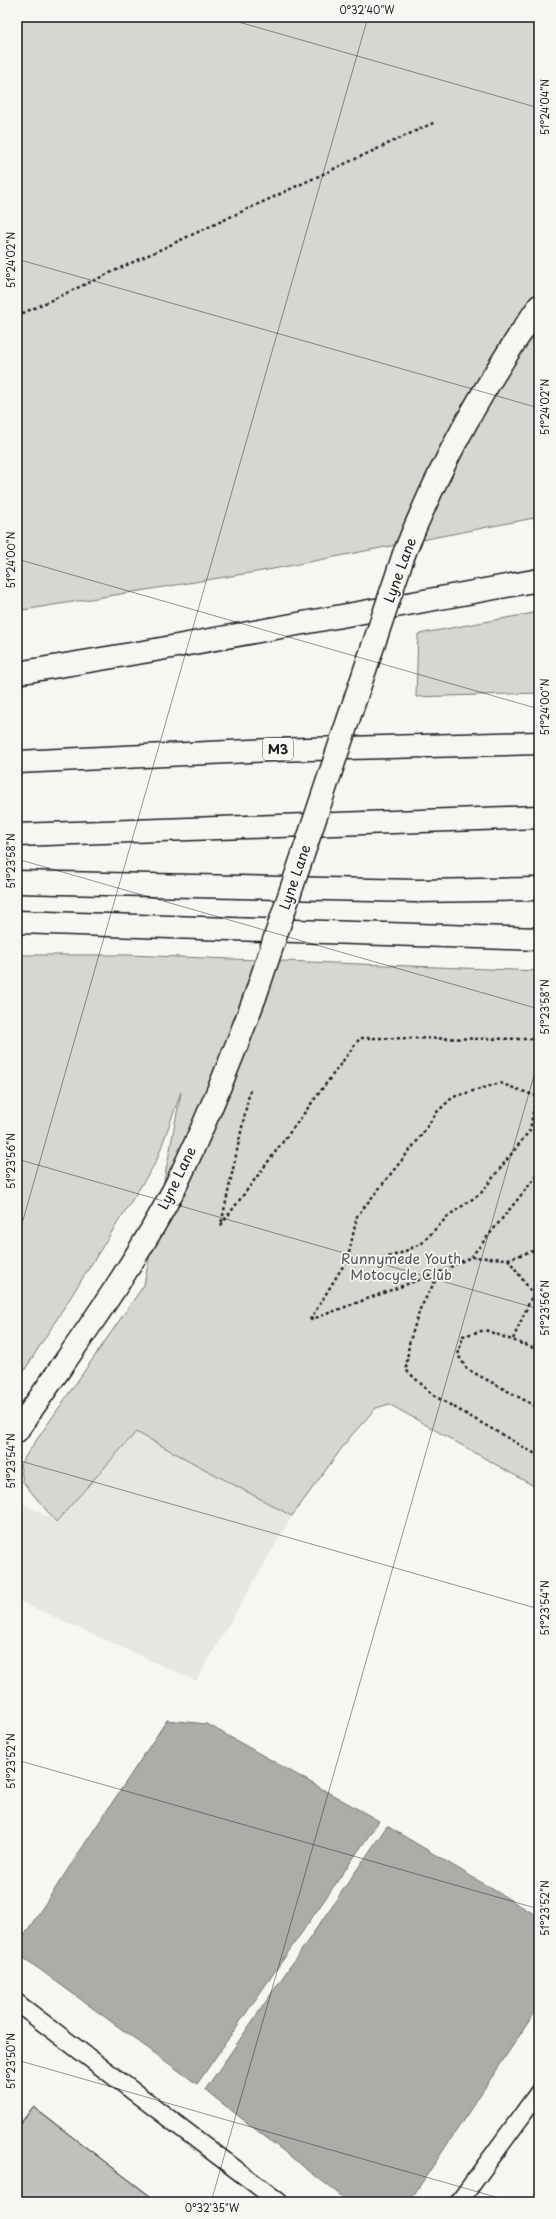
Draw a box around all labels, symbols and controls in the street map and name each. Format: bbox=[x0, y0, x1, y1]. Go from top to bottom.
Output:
text: 0°32'40"W bbox=[339, 2, 395, 17]
text: 51°24'04"N bbox=[537, 79, 552, 135]
text: 51°24'02"N bbox=[3, 232, 18, 288]
text: 51°24'02"N bbox=[537, 379, 552, 435]
text: 51°24'00"N bbox=[3, 531, 18, 589]
street label: Lyne Lane bbox=[378, 534, 421, 605]
text: 51°24'00"N bbox=[537, 678, 552, 736]
road number: M3 bbox=[263, 738, 293, 760]
text: 51°23'58"N bbox=[3, 833, 18, 889]
street label: Lyne Lane bbox=[274, 841, 316, 912]
text: 51°23'58"N bbox=[537, 979, 552, 1035]
text: 51°23'56"N bbox=[3, 1133, 18, 1189]
street label: Lyne Lane bbox=[152, 1143, 201, 1213]
park label: Runnymede Youth Motocycle Club bbox=[341, 1248, 461, 1285]
text: 51°23'56"N bbox=[537, 1280, 552, 1336]
text: 51°23'54"N bbox=[3, 1433, 18, 1489]
text: 51°23'54"N bbox=[537, 1580, 552, 1636]
text: 51°23'52"N bbox=[3, 1733, 18, 1789]
text: 51°23'52"N bbox=[537, 1880, 552, 1936]
text: 51°23'50"N bbox=[3, 2033, 18, 2089]
text: 0°32'35"W bbox=[185, 2200, 240, 2215]

